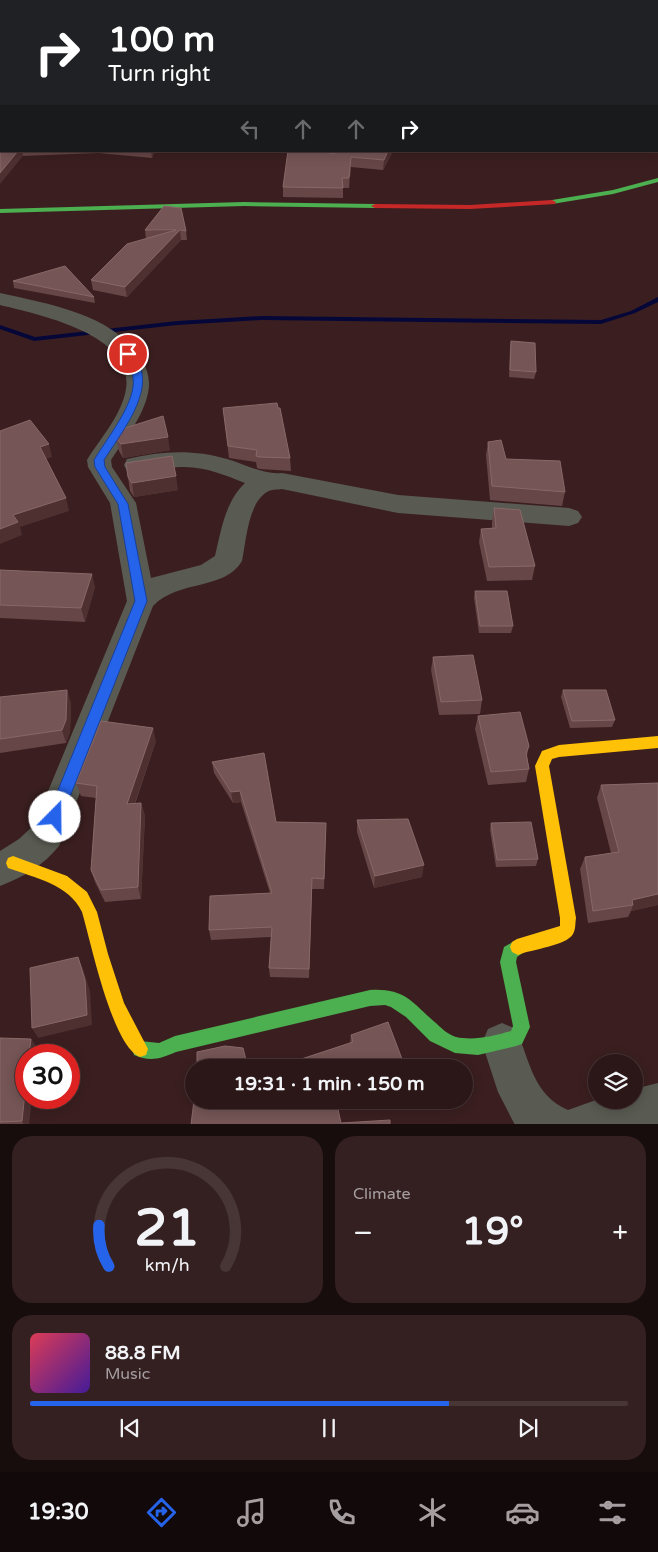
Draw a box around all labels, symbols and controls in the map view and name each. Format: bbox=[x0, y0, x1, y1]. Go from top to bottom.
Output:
text: 100 m bbox=[108, 19, 215, 61]
icon: right bbox=[25, 20, 90, 85]
text: Turn right bbox=[108, 61, 210, 87]
icon: left bbox=[236, 115, 264, 143]
icon: ahead bbox=[289, 115, 317, 143]
icon: ahead bbox=[342, 115, 370, 143]
icon: right bbox=[395, 115, 423, 143]
pin bbox=[107, 333, 149, 375]
icon: arrive bbox=[114, 340, 142, 368]
position arrow bbox=[28, 790, 80, 842]
speed limit sign: 30 bbox=[15, 1044, 80, 1109]
map controls bbox=[588, 1054, 643, 1109]
button: layers bbox=[588, 1054, 643, 1109]
text: 19:31 · 1 min · 150 m bbox=[233, 1073, 425, 1095]
text: Climate bbox=[353, 1184, 411, 1204]
text: 21 bbox=[135, 1197, 200, 1260]
text: 19° bbox=[462, 1209, 524, 1255]
text: − bbox=[353, 1216, 373, 1250]
text: + bbox=[612, 1216, 628, 1250]
text: km/h bbox=[145, 1255, 190, 1276]
text: 88.8 FM bbox=[105, 1342, 181, 1364]
text: Music bbox=[105, 1364, 150, 1384]
icon: previous bbox=[116, 1414, 144, 1442]
icon: pause bbox=[315, 1414, 343, 1442]
icon: next bbox=[514, 1414, 542, 1442]
icon: directions bbox=[144, 1495, 179, 1530]
icon: music bbox=[234, 1495, 269, 1530]
icon: phone bbox=[324, 1495, 359, 1530]
icon: climate bbox=[415, 1495, 450, 1530]
icon: car bbox=[505, 1495, 540, 1530]
icon: filters bbox=[595, 1495, 630, 1530]
text: 19:30 bbox=[28, 1499, 89, 1525]

